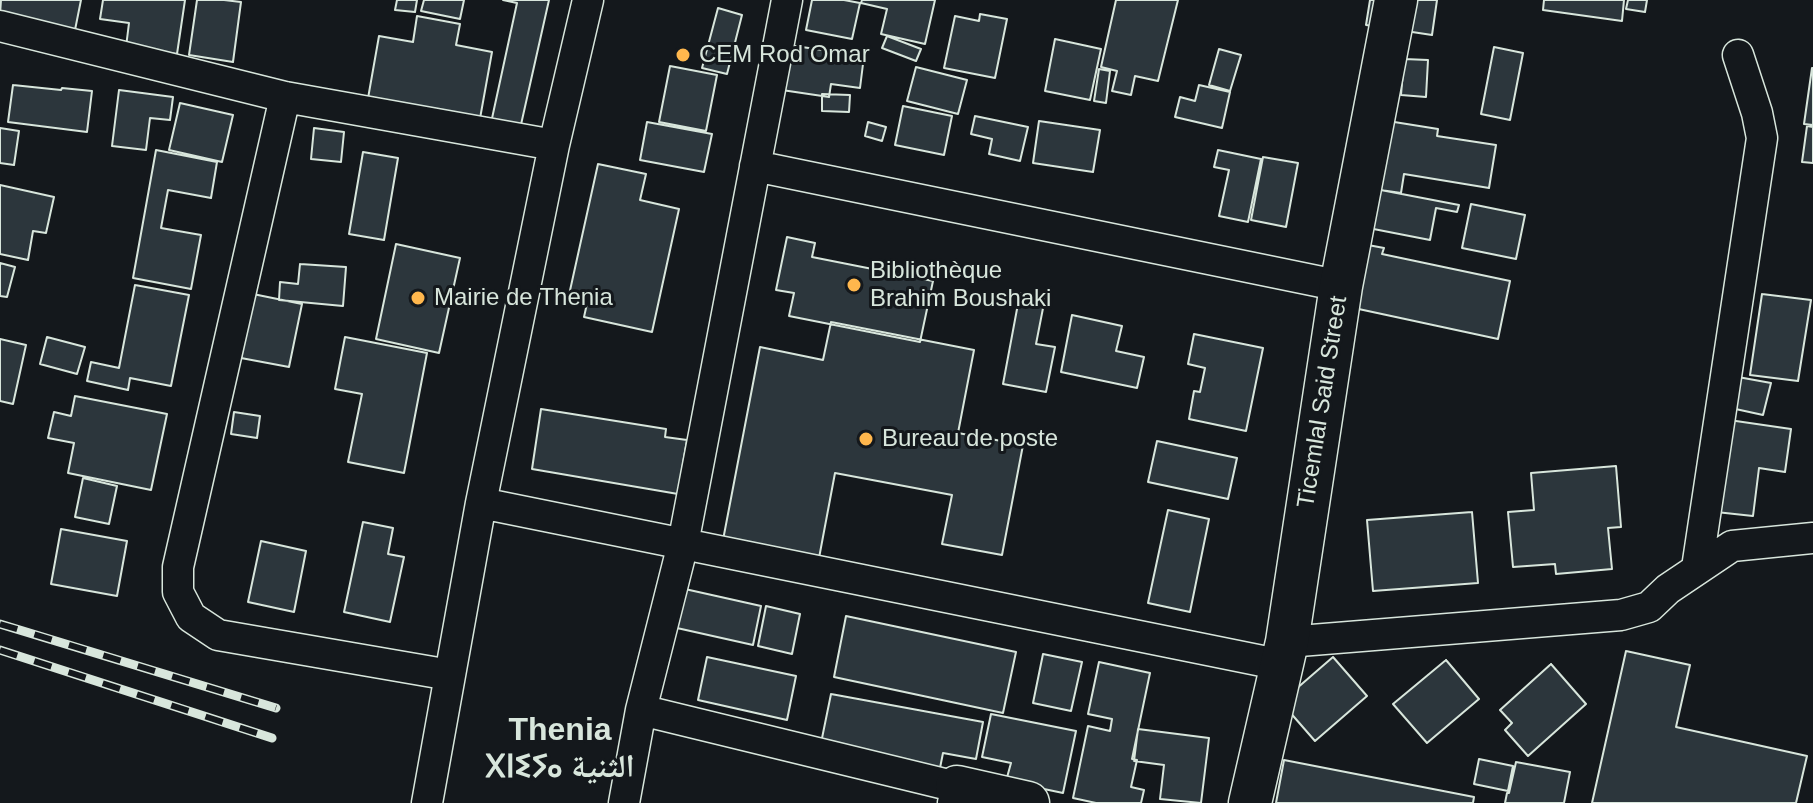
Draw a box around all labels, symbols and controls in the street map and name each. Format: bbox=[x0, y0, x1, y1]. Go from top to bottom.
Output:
place label: CEM Rod Omar bbox=[699, 41, 870, 69]
marker: CEM Rod Omar bbox=[674, 46, 692, 64]
place label: Bibliothèque Brahim Boushaki bbox=[870, 257, 1051, 313]
marker: Bibliothèque Brahim Boushaki bbox=[845, 276, 863, 294]
place label: Mairie de Thenia bbox=[434, 284, 613, 312]
marker: Mairie de Thenia bbox=[409, 289, 427, 307]
street label: Ticemlal Said Street bbox=[1292, 294, 1354, 510]
place label: Bureau de poste bbox=[882, 425, 1058, 453]
marker: Bureau de poste bbox=[857, 430, 875, 448]
district label: Thenia ⵝⵏⵉⵢⴰ الثنية bbox=[485, 712, 635, 787]

